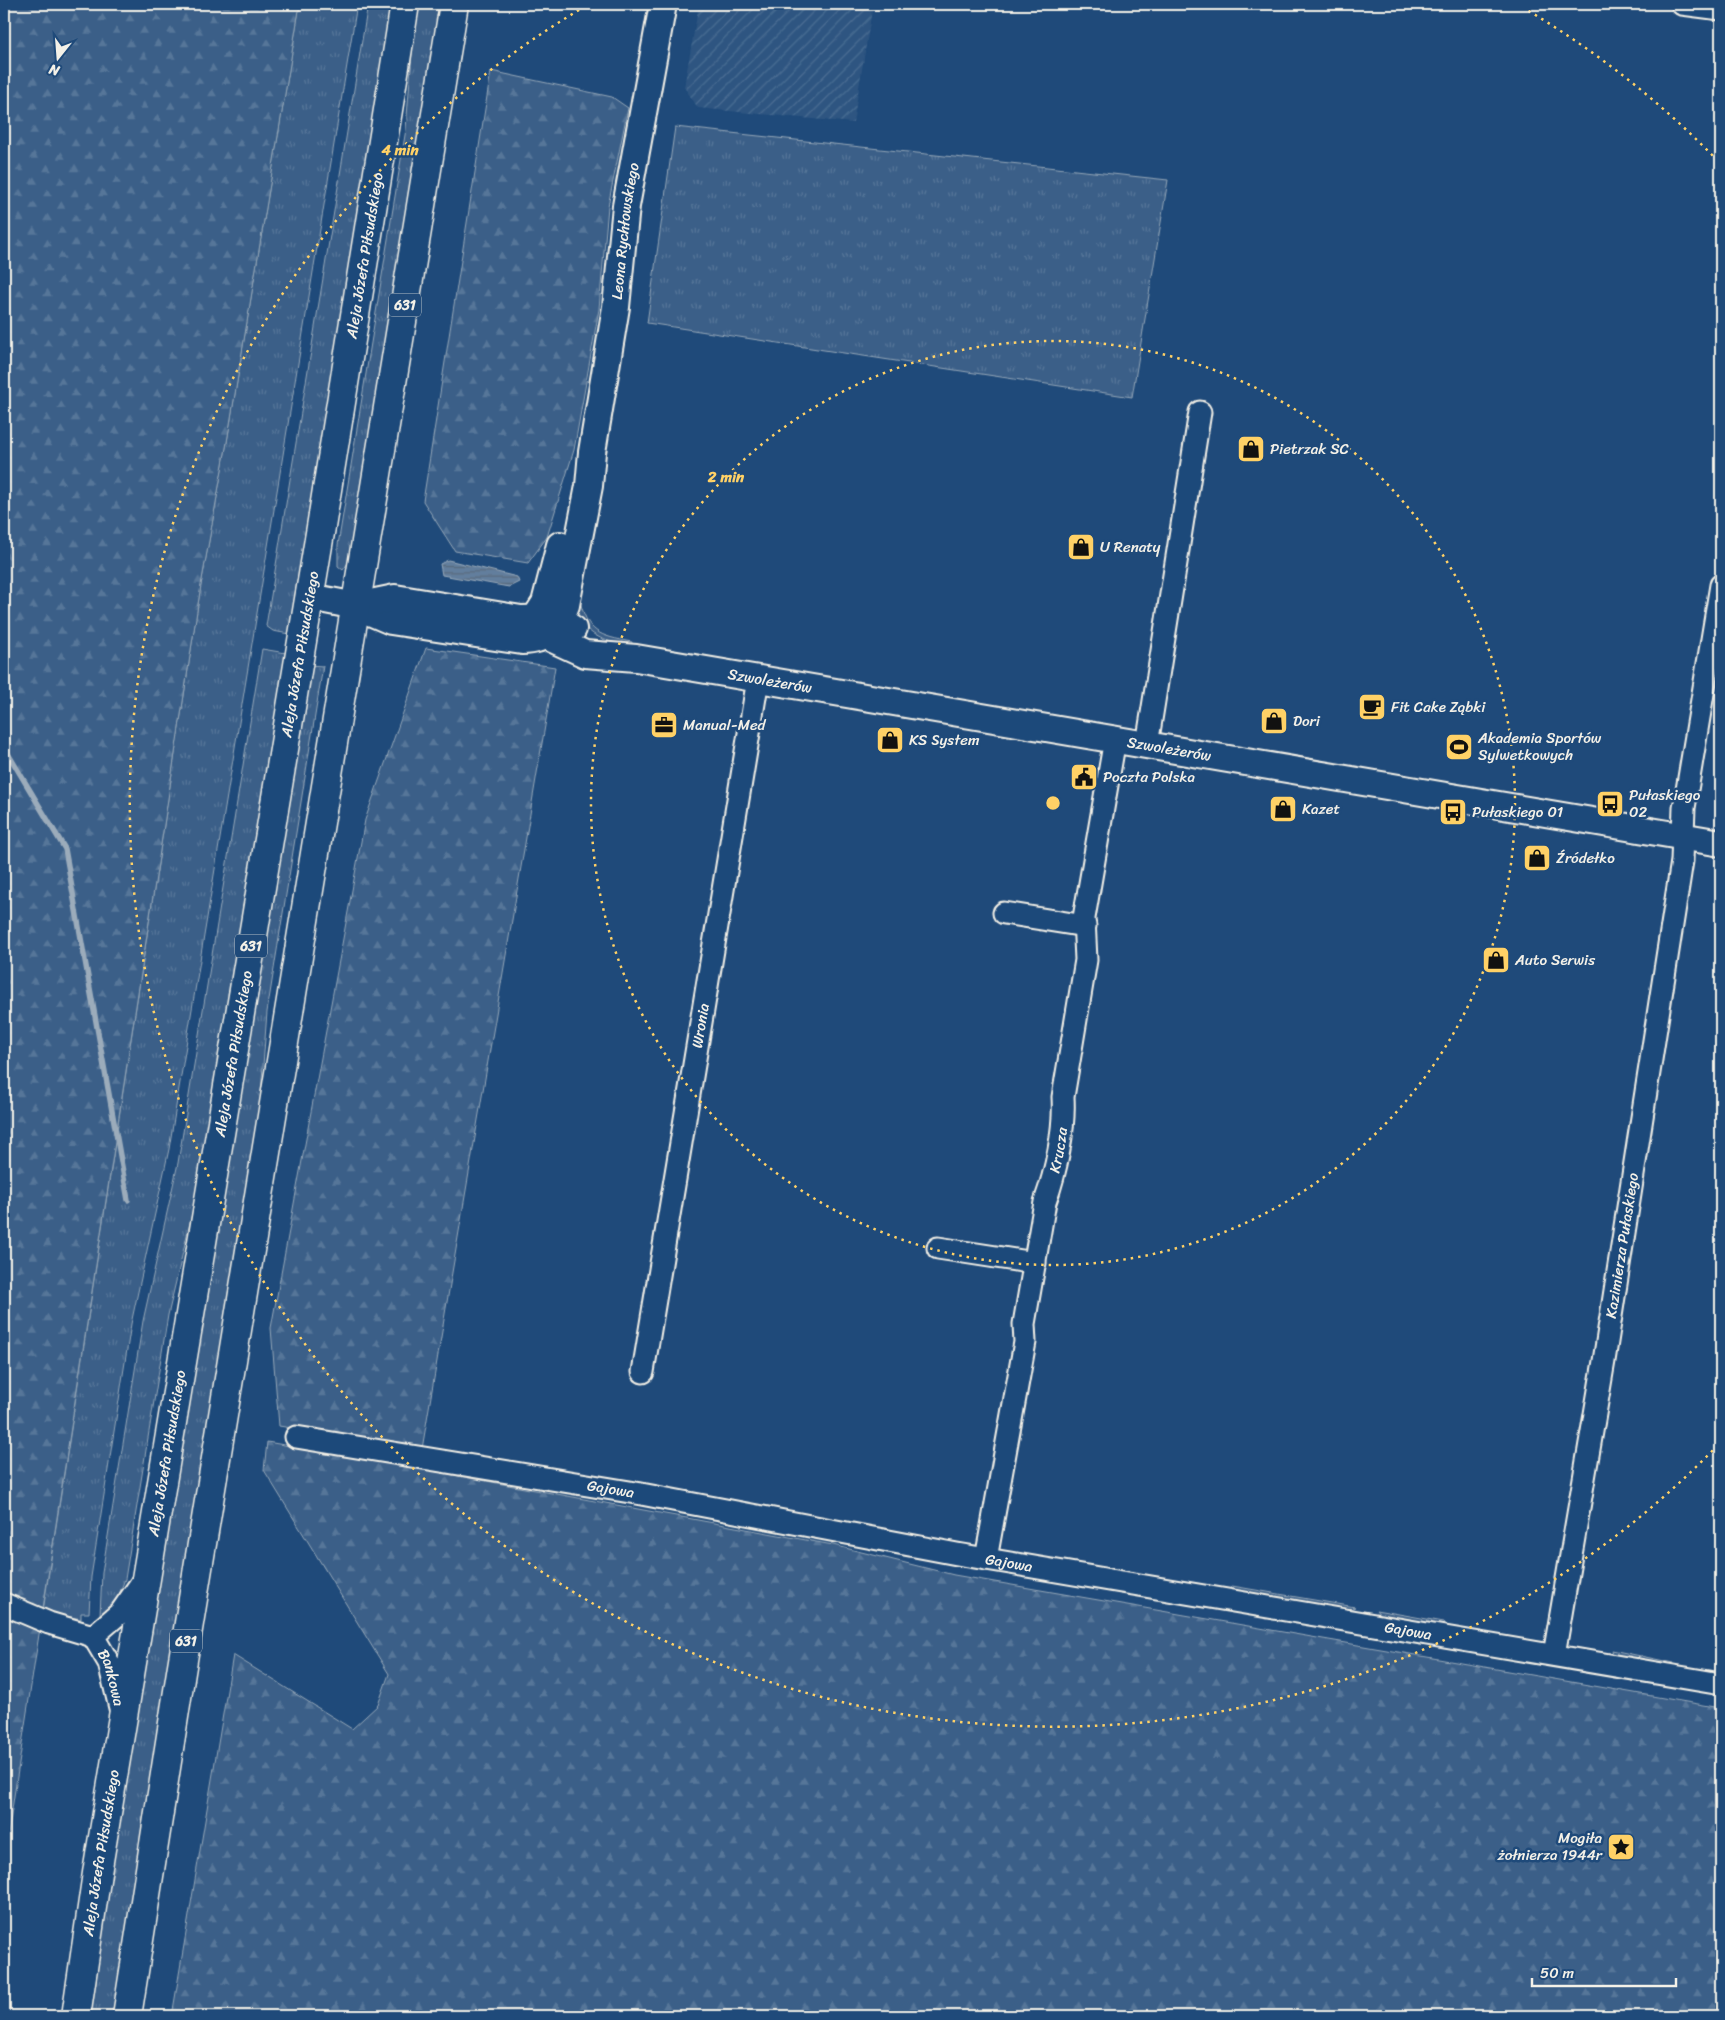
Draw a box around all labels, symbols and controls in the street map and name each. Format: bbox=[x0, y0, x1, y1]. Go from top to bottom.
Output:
north arrow bbox=[32, 32, 82, 82]
text: N bbox=[46, 56, 64, 84]
text: 4 min bbox=[380, 137, 419, 163]
street label: Leona Rychłowskiego bbox=[604, 160, 647, 301]
street label: Aleja Józefa Piłsudskiego bbox=[338, 170, 391, 342]
road number: 631 bbox=[389, 294, 421, 316]
shop icon: Pietrzak SC bbox=[1236, 434, 1266, 464]
place label: Pietrzak SC bbox=[1270, 436, 1350, 462]
text: 2 min bbox=[707, 464, 745, 490]
shop icon: U Renaty bbox=[1066, 532, 1096, 562]
place label: U Renaty bbox=[1100, 534, 1161, 560]
street label: Aleja Józefa Piłsudskiego bbox=[273, 569, 327, 740]
street label: Szwoleżerów bbox=[726, 661, 815, 701]
cafe icon: Fit Cake Ząbki bbox=[1357, 692, 1387, 722]
place label: Fit Cake Ząbki bbox=[1391, 694, 1486, 720]
shop icon: Dori bbox=[1259, 706, 1289, 736]
place label: Dori bbox=[1293, 708, 1321, 734]
office icon: Manual-Med bbox=[649, 710, 679, 740]
place label: Manual-Med bbox=[683, 712, 767, 738]
shop icon: KS System bbox=[875, 725, 905, 755]
place label: Akademia Sportów Sylwetkowych bbox=[1477, 725, 1602, 768]
place label: KS System bbox=[909, 727, 980, 753]
street label: Szwoleżerów bbox=[1125, 729, 1214, 769]
sports icon: Akademia Sportów Sylwetkowych bbox=[1444, 732, 1474, 762]
public building icon: Poczta Polska bbox=[1069, 762, 1099, 792]
place label: Poczta Polska bbox=[1103, 764, 1195, 790]
place label: Pułaskiego 02 bbox=[1629, 782, 1701, 825]
bus stop icon: Pułaskiego 02 bbox=[1595, 789, 1625, 819]
centre of rings bbox=[1044, 794, 1062, 812]
shop icon: Kazet bbox=[1268, 794, 1298, 824]
place label: Kazet bbox=[1302, 796, 1340, 822]
bus stop icon: Pułaskiego 01 bbox=[1438, 797, 1468, 827]
place label: Pułaskiego 01 bbox=[1472, 799, 1563, 825]
shop icon: Źródełko bbox=[1522, 843, 1552, 873]
place label: Źródełko bbox=[1556, 845, 1615, 871]
road number: 631 bbox=[235, 934, 267, 958]
shop icon: Auto Serwis bbox=[1481, 945, 1511, 975]
place label: Auto Serwis bbox=[1514, 947, 1595, 973]
street label: Aleja Józefa Piłsudskiego bbox=[207, 968, 260, 1140]
street label: Wronia bbox=[684, 1001, 717, 1050]
street label: Krucza bbox=[1041, 1126, 1075, 1176]
street label: Kazimierza Pułaskiego bbox=[1598, 1171, 1646, 1320]
street label: Aleja Józefa Piłsudskiego bbox=[140, 1368, 194, 1539]
street label: Gajowa bbox=[585, 1472, 637, 1506]
street label: Gajowa bbox=[983, 1546, 1035, 1580]
street label: Gajowa bbox=[1383, 1614, 1434, 1648]
road number: 631 bbox=[170, 1630, 202, 1652]
street label: Bankowa bbox=[90, 1644, 132, 1709]
street label: Aleja Józefa Piłsudskiego bbox=[75, 1767, 127, 1939]
place label: Mogiła żołnierza 1944r bbox=[1497, 1825, 1603, 1868]
place icon: Mogiła żołnierza 1944r bbox=[1606, 1832, 1636, 1862]
scale bar bbox=[1532, 1955, 1676, 1987]
text: 50 m bbox=[1540, 1960, 1575, 1986]

